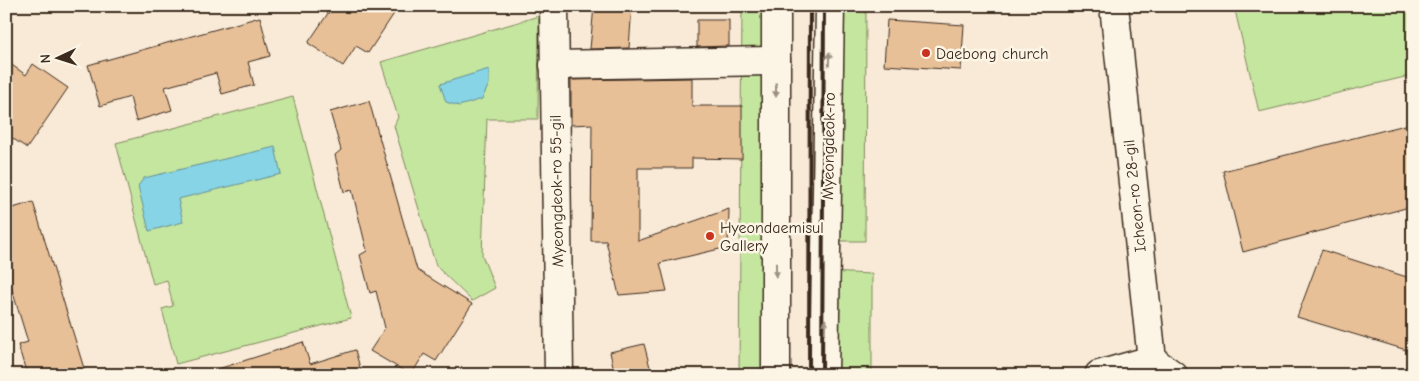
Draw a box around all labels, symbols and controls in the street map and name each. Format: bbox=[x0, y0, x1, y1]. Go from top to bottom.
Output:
north arrow bbox=[32, 32, 82, 82]
place label: Daebong church bbox=[936, 45, 1049, 63]
marker: Daebong church bbox=[920, 47, 932, 59]
one-way arrow bbox=[825, 50, 833, 66]
text: N bbox=[37, 54, 54, 64]
one-way arrow bbox=[772, 82, 780, 98]
street label: Myeongdeok-ro bbox=[819, 92, 839, 200]
street label: Myeongdeok-ro 55-gil bbox=[547, 115, 567, 267]
street label: Icheon-ro 28-gil bbox=[1120, 139, 1150, 253]
place label: Hyeondaemisul Gallery bbox=[720, 219, 824, 255]
marker: Hyeondaemisul Gallery bbox=[704, 230, 716, 242]
one-way arrow bbox=[772, 262, 780, 278]
one-way arrow bbox=[821, 318, 829, 334]

